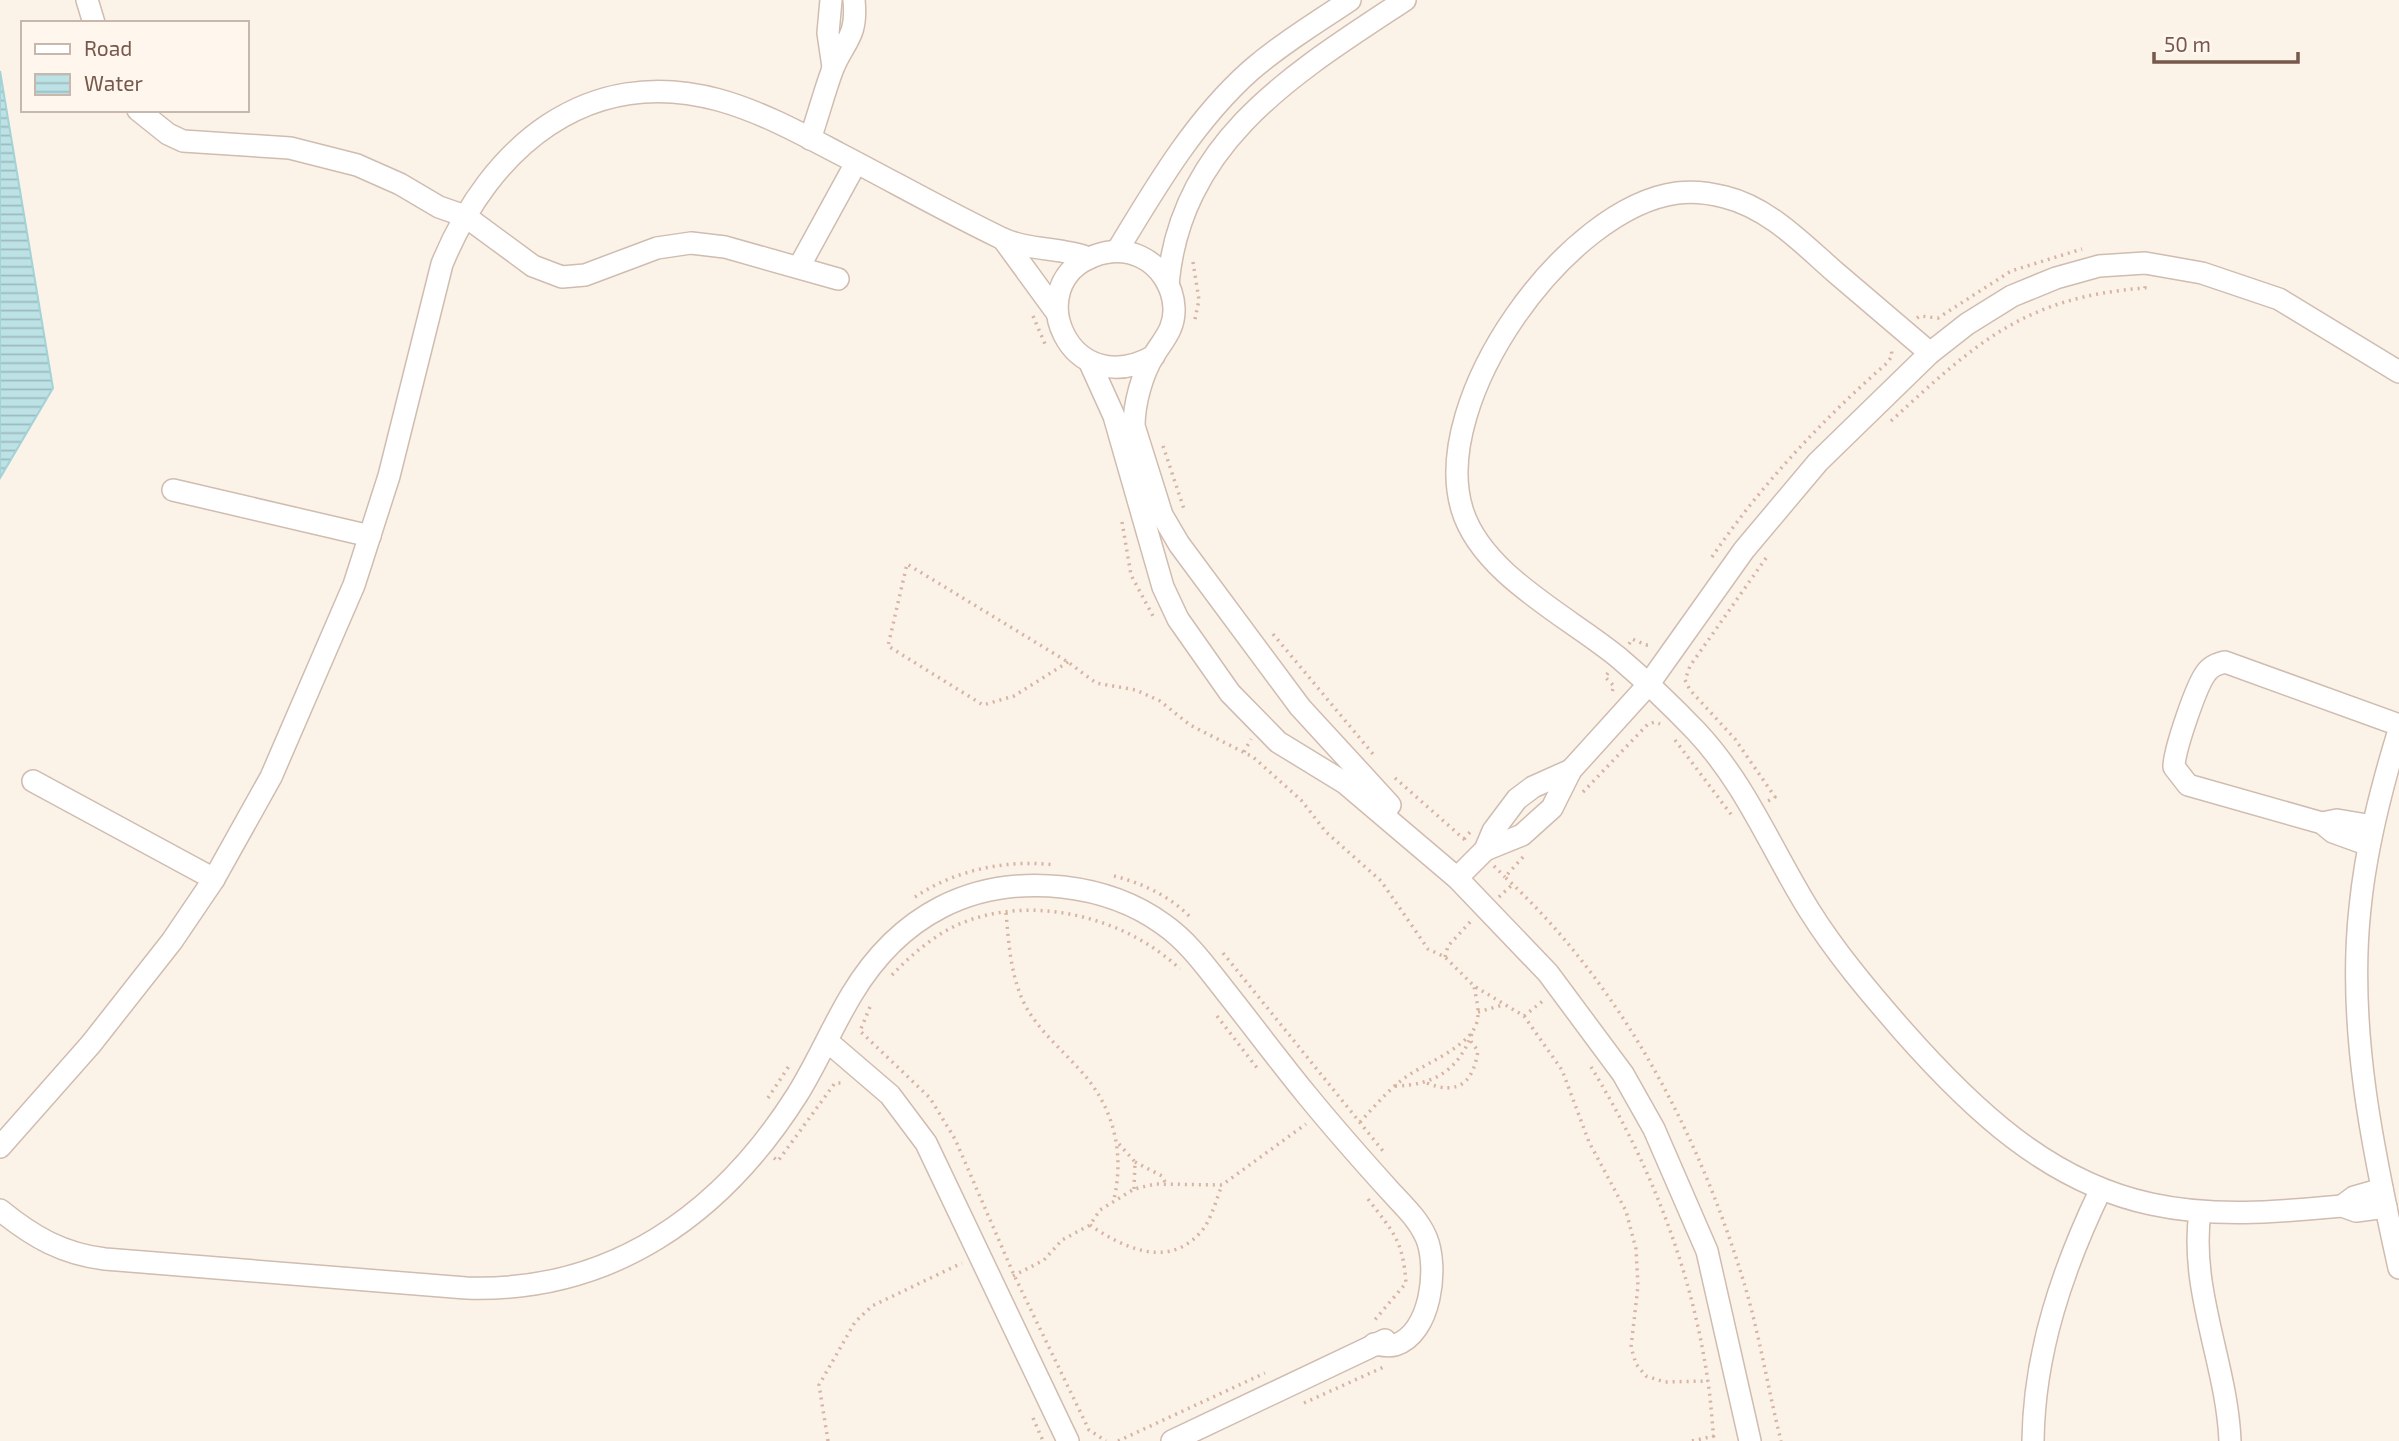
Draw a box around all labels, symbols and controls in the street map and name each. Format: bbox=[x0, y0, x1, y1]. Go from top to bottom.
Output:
legend bbox=[21, 21, 248, 112]
scale bar bbox=[2154, 21, 2298, 65]
text: 50 m bbox=[2164, 31, 2211, 56]
text: Road bbox=[84, 35, 132, 60]
text: Water bbox=[84, 70, 143, 95]

